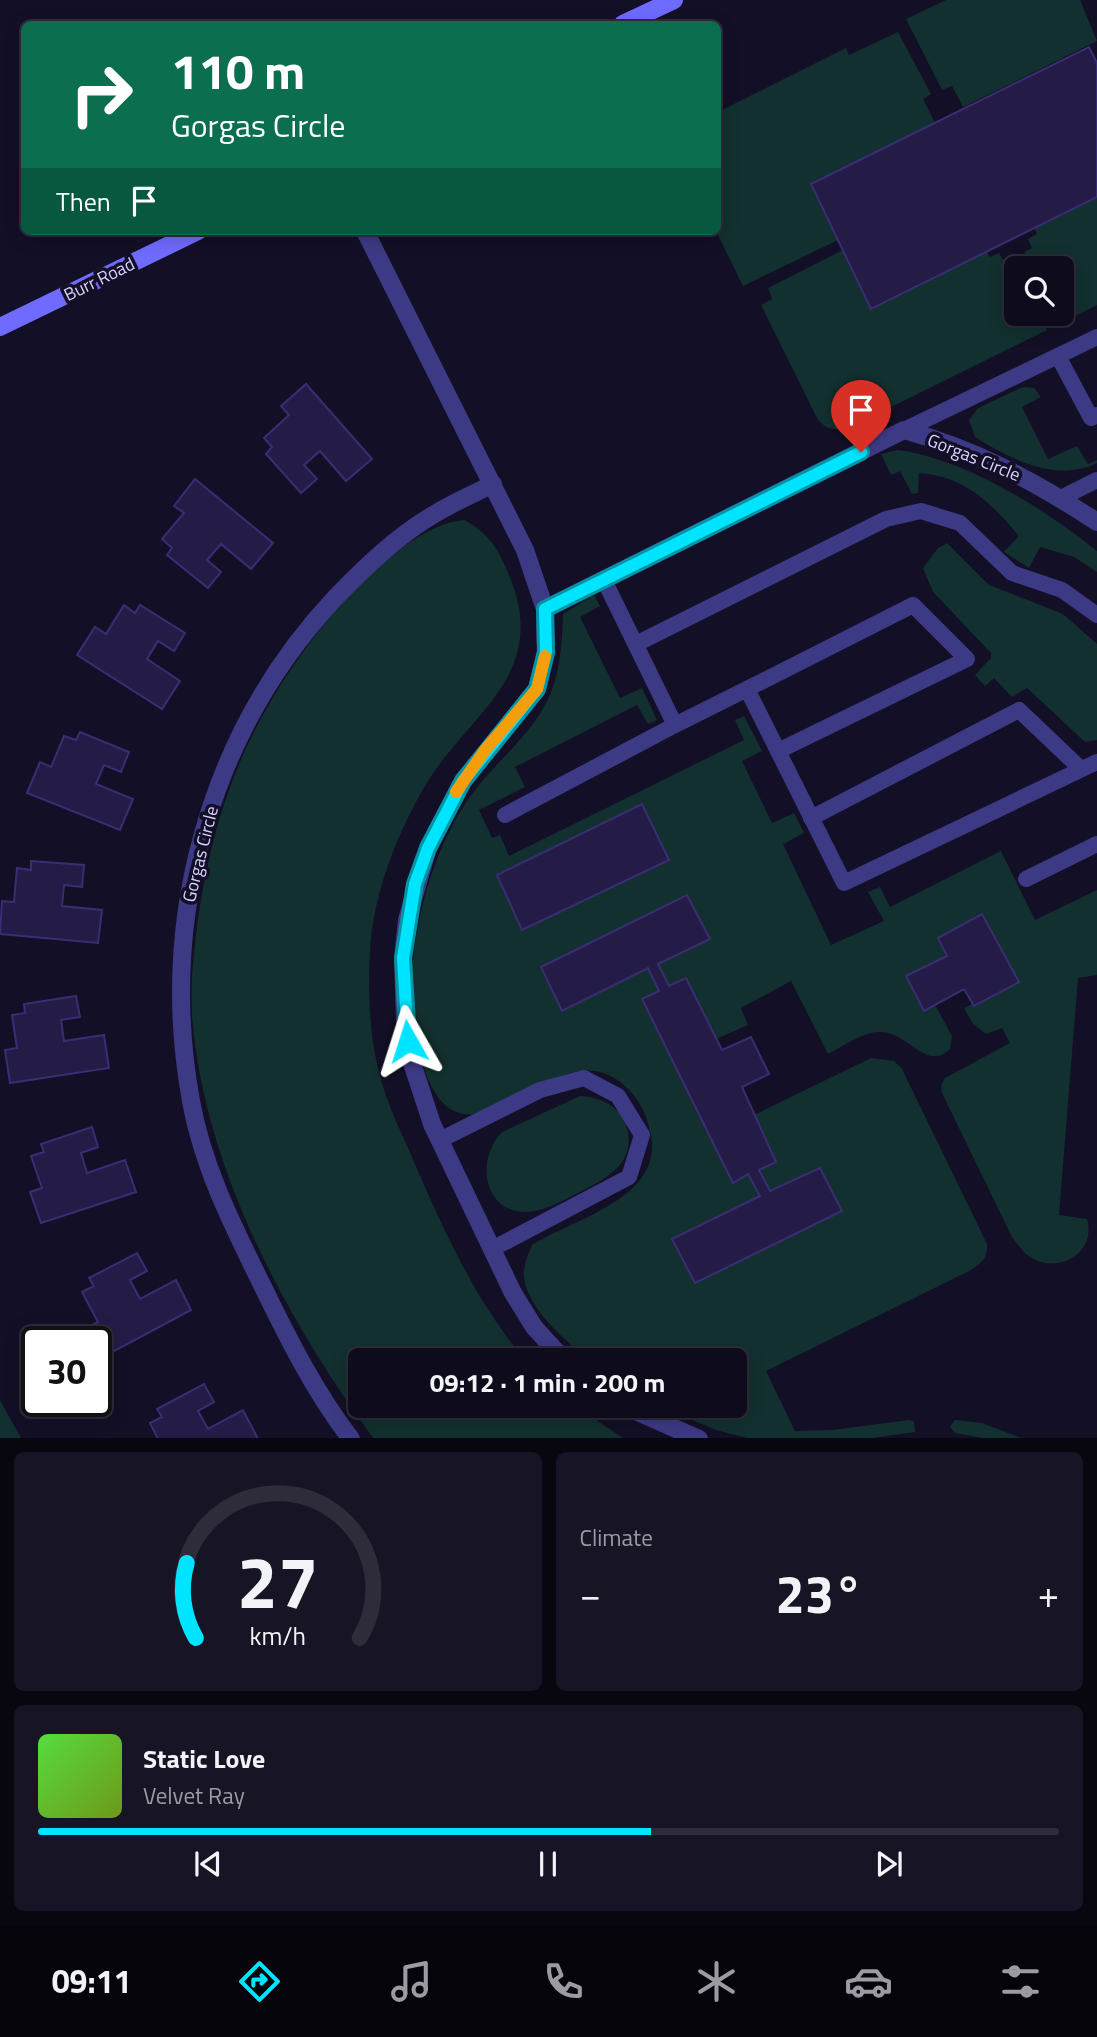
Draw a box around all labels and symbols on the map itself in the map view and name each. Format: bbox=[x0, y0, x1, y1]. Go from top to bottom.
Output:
street label: Burr Road bbox=[59, 250, 139, 308]
pin bbox=[831, 380, 891, 452]
street label: Gorgas Circle bbox=[923, 426, 1025, 488]
street label: Gorgas Circle bbox=[175, 803, 225, 905]
position arrow bbox=[371, 1004, 445, 1078]
speed limit sign: 30 bbox=[21, 1326, 112, 1417]

